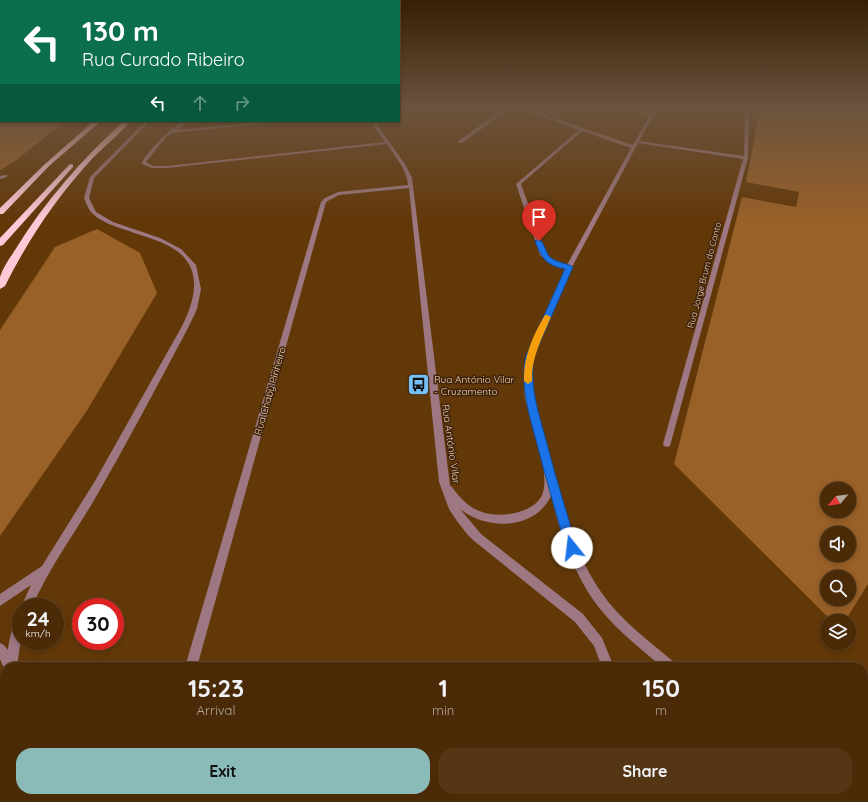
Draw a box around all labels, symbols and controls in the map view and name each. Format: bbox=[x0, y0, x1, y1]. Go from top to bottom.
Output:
text: 130 m bbox=[82, 13, 159, 48]
icon: left bbox=[16, 16, 68, 68]
text: Rua Curado Ribeiro bbox=[82, 48, 245, 71]
icon: left bbox=[147, 92, 169, 114]
icon: ahead bbox=[189, 92, 211, 114]
icon: right bbox=[231, 92, 253, 114]
pin bbox=[522, 200, 556, 241]
icon: arrive bbox=[528, 206, 550, 228]
street label: Rua Jorge Brum do Canto bbox=[685, 221, 723, 329]
street label: Rua Chaby Pinheiro bbox=[251, 346, 289, 436]
bus stop icon: Rua António Vilar - Cruzamento bbox=[406, 372, 432, 398]
place label: Rua António Vilar - Cruzamento bbox=[434, 373, 515, 398]
street label: Rua António Vilar bbox=[439, 403, 463, 485]
north arrow bbox=[820, 482, 856, 518]
map controls bbox=[820, 482, 856, 650]
button: sound bbox=[820, 526, 856, 562]
position arrow bbox=[551, 527, 593, 569]
button: search bbox=[820, 570, 856, 606]
speed limit sign: 30 bbox=[72, 598, 124, 650]
text: 24 bbox=[26, 606, 50, 631]
button: layers bbox=[820, 614, 856, 650]
text: km/h bbox=[25, 627, 51, 640]
text: 15:23 bbox=[188, 673, 244, 703]
text: 1 bbox=[438, 673, 448, 703]
text: 150 bbox=[642, 673, 680, 703]
text: Arrival bbox=[197, 702, 236, 718]
text: min bbox=[432, 702, 454, 718]
text: m bbox=[655, 702, 667, 718]
button: Exit bbox=[16, 748, 430, 794]
button: Share bbox=[438, 748, 852, 794]

